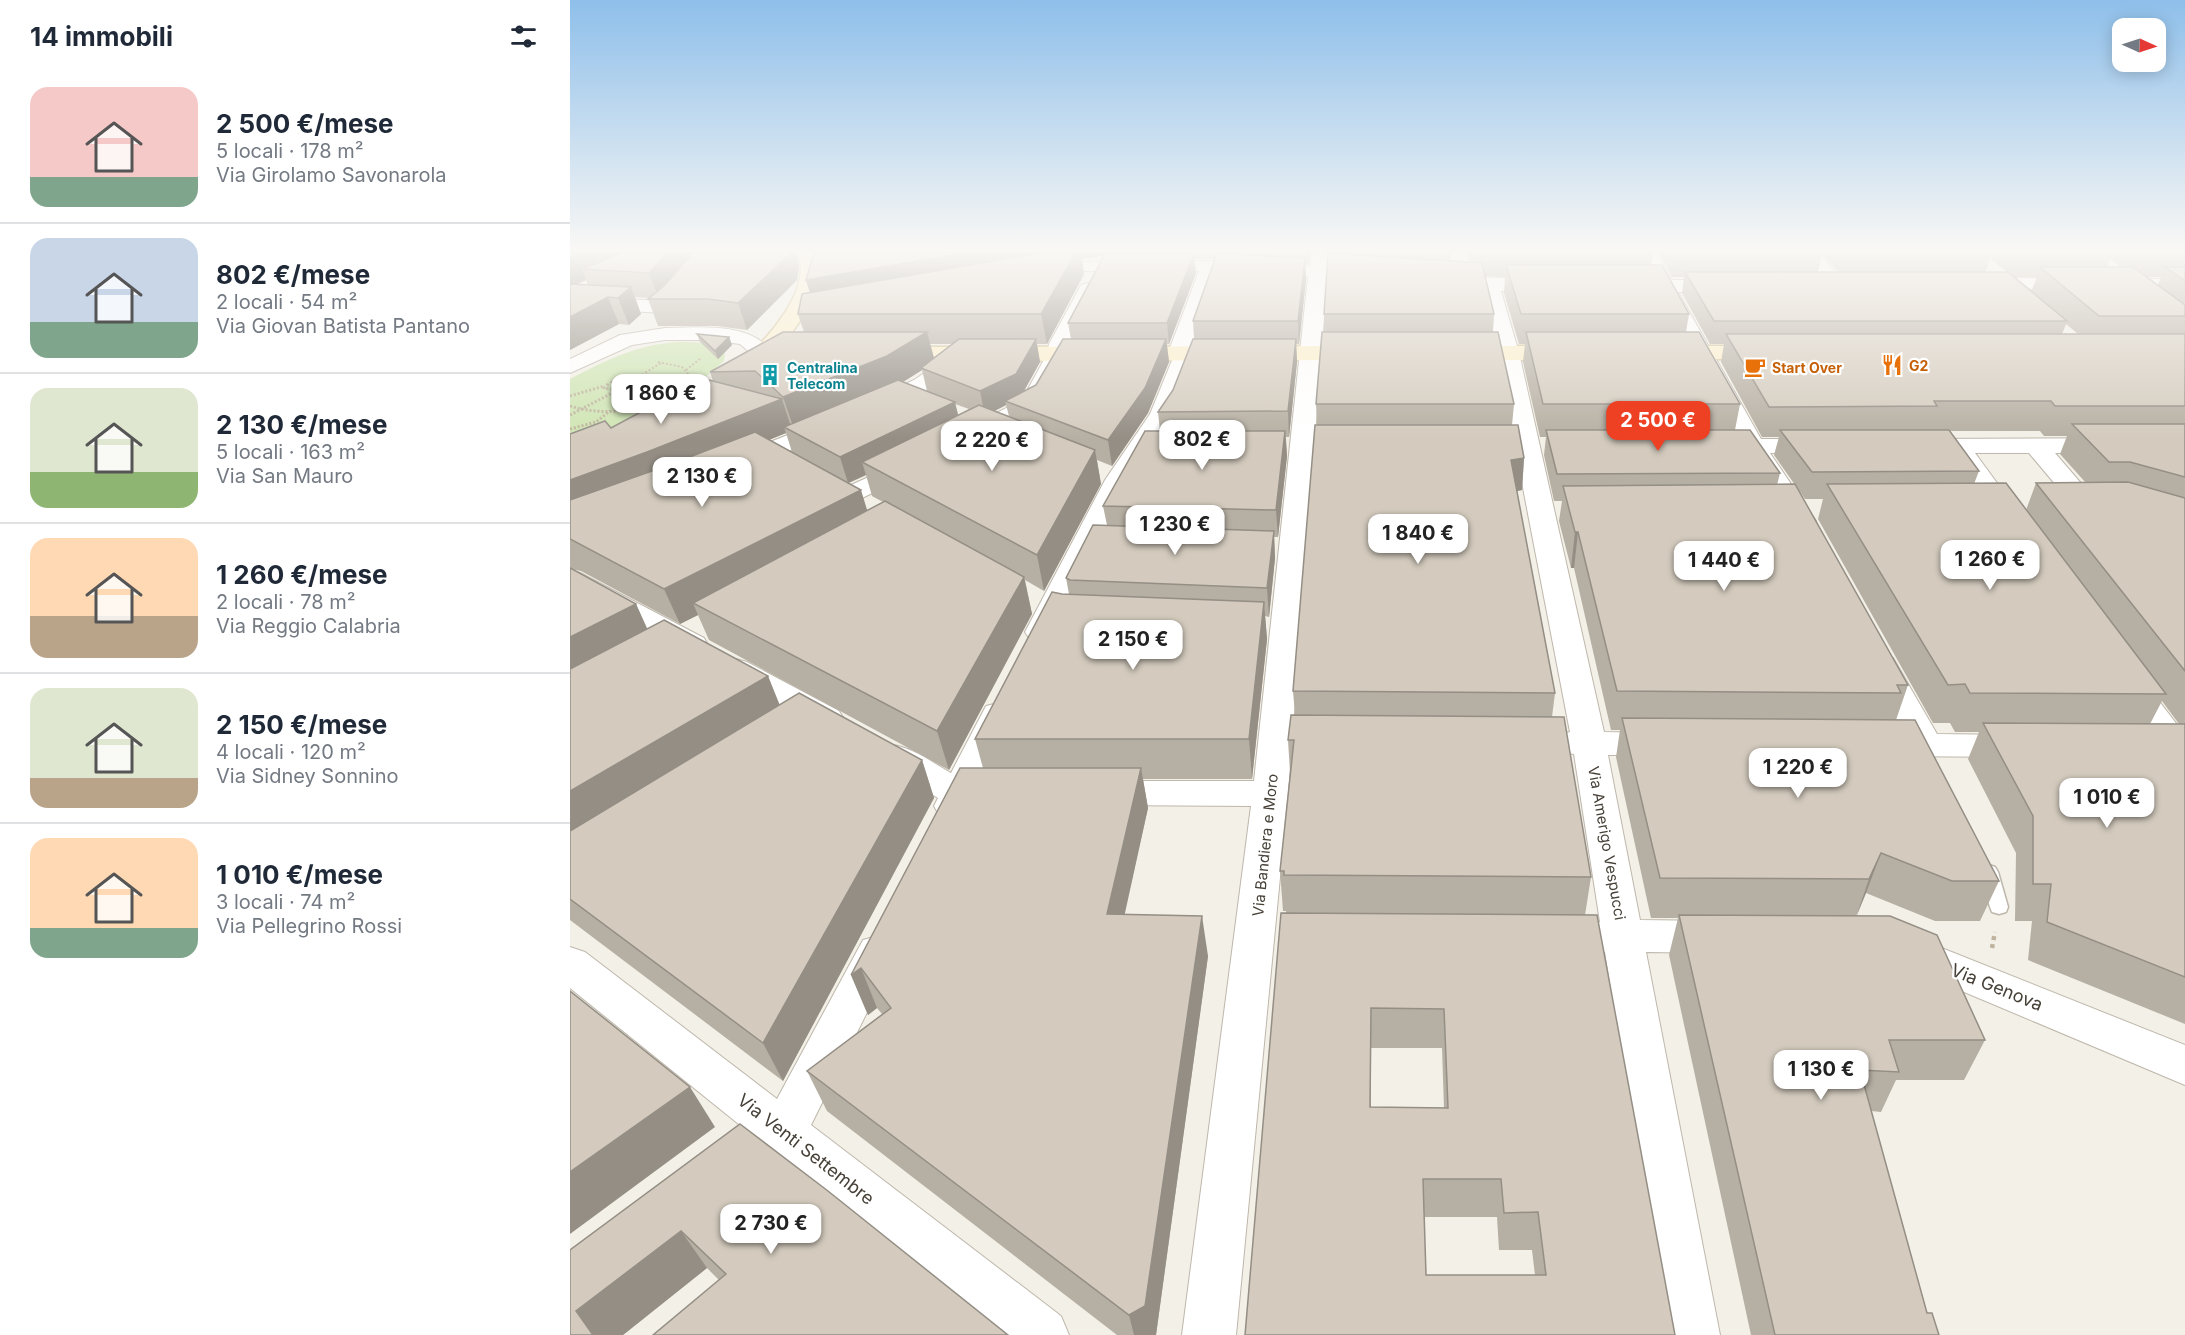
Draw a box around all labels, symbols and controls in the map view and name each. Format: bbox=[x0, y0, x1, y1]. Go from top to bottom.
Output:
north arrow bbox=[2112, 18, 2166, 72]
map controls bbox=[2112, 18, 2166, 72]
icon: filters bbox=[507, 20, 540, 53]
text: 14 immobili bbox=[30, 21, 173, 52]
text: 2 500 €/mese bbox=[216, 108, 394, 139]
icon: home bbox=[78, 111, 150, 183]
text: 5 locali · 178 m² bbox=[216, 139, 364, 163]
text: Via Girolamo Savonarola bbox=[216, 163, 447, 187]
text: 802 €/mese bbox=[216, 259, 370, 290]
icon: home bbox=[78, 262, 150, 334]
text: 2 locali · 54 m² bbox=[216, 290, 357, 314]
text: Via Giovan Batista Pantano bbox=[216, 314, 470, 338]
restaurant icon: G2 bbox=[1880, 353, 1904, 377]
cafe icon: Start Over bbox=[1743, 355, 1767, 379]
place label: G2 bbox=[1909, 357, 1929, 374]
place label: Centralina Telecom bbox=[787, 359, 858, 392]
place label: Start Over bbox=[1772, 359, 1842, 376]
building icon: Centralina Telecom bbox=[758, 363, 782, 387]
pin: 1 860 € bbox=[606, 374, 716, 425]
text: 1 860 € bbox=[625, 381, 697, 405]
pin: 2 500 € bbox=[1603, 401, 1713, 452]
text: 2 500 € bbox=[1620, 408, 1696, 432]
text: 2 130 €/mese bbox=[216, 409, 387, 440]
icon: home bbox=[78, 412, 150, 484]
pin: 802 € bbox=[1160, 420, 1244, 471]
pin: 2 220 € bbox=[937, 421, 1047, 472]
text: 802 € bbox=[1173, 427, 1231, 451]
text: 2 220 € bbox=[955, 428, 1029, 452]
text: 5 locali · 163 m² bbox=[216, 440, 365, 464]
pin: 2 130 € bbox=[647, 457, 757, 508]
text: Via San Mauro bbox=[216, 464, 353, 488]
text: 2 130 € bbox=[667, 464, 737, 488]
pin: 1 230 € bbox=[1120, 505, 1230, 556]
text: 1 230 € bbox=[1140, 512, 1210, 536]
pin: 1 840 € bbox=[1363, 514, 1473, 565]
text: 1 840 € bbox=[1382, 521, 1454, 545]
pin: 1 260 € bbox=[1935, 540, 2045, 591]
pin: 1 440 € bbox=[1669, 541, 1779, 592]
text: 1 260 € bbox=[1955, 547, 2025, 571]
text: 1 440 € bbox=[1688, 548, 1760, 572]
text: 1 260 €/mese bbox=[216, 559, 387, 590]
icon: home bbox=[78, 562, 150, 634]
text: 2 locali · 78 m² bbox=[216, 590, 356, 614]
text: Via Reggio Calabria bbox=[216, 614, 401, 638]
pin: 2 150 € bbox=[1078, 620, 1188, 671]
text: 2 150 € bbox=[1098, 627, 1168, 651]
text: 2 150 €/mese bbox=[216, 709, 387, 740]
icon: home bbox=[78, 712, 150, 784]
text: 4 locali · 120 m² bbox=[216, 740, 366, 764]
pin: 1 220 € bbox=[1743, 748, 1853, 799]
text: 1 220 € bbox=[1763, 755, 1833, 779]
text: Via Sidney Sonnino bbox=[216, 764, 398, 788]
street label: Via Amerigo Vespucci bbox=[1584, 765, 1630, 921]
street label: Via Bandiera e Moro bbox=[1248, 773, 1282, 917]
pin: 1 010 € bbox=[2052, 778, 2162, 829]
text: 1 010 € bbox=[2073, 785, 2141, 809]
text: 1 010 €/mese bbox=[216, 859, 383, 890]
icon: home bbox=[78, 862, 150, 934]
text: 3 locali · 74 m² bbox=[216, 890, 355, 914]
text: Via Pellegrino Rossi bbox=[216, 914, 402, 938]
street label: Via Genova bbox=[1948, 959, 2046, 1015]
pin: 1 130 € bbox=[1766, 1050, 1876, 1101]
text: 1 130 € bbox=[1788, 1057, 1854, 1081]
street label: Via Venti Settembre bbox=[734, 1089, 878, 1209]
pin: 2 730 € bbox=[716, 1204, 826, 1255]
text: 2 730 € bbox=[734, 1211, 808, 1235]

